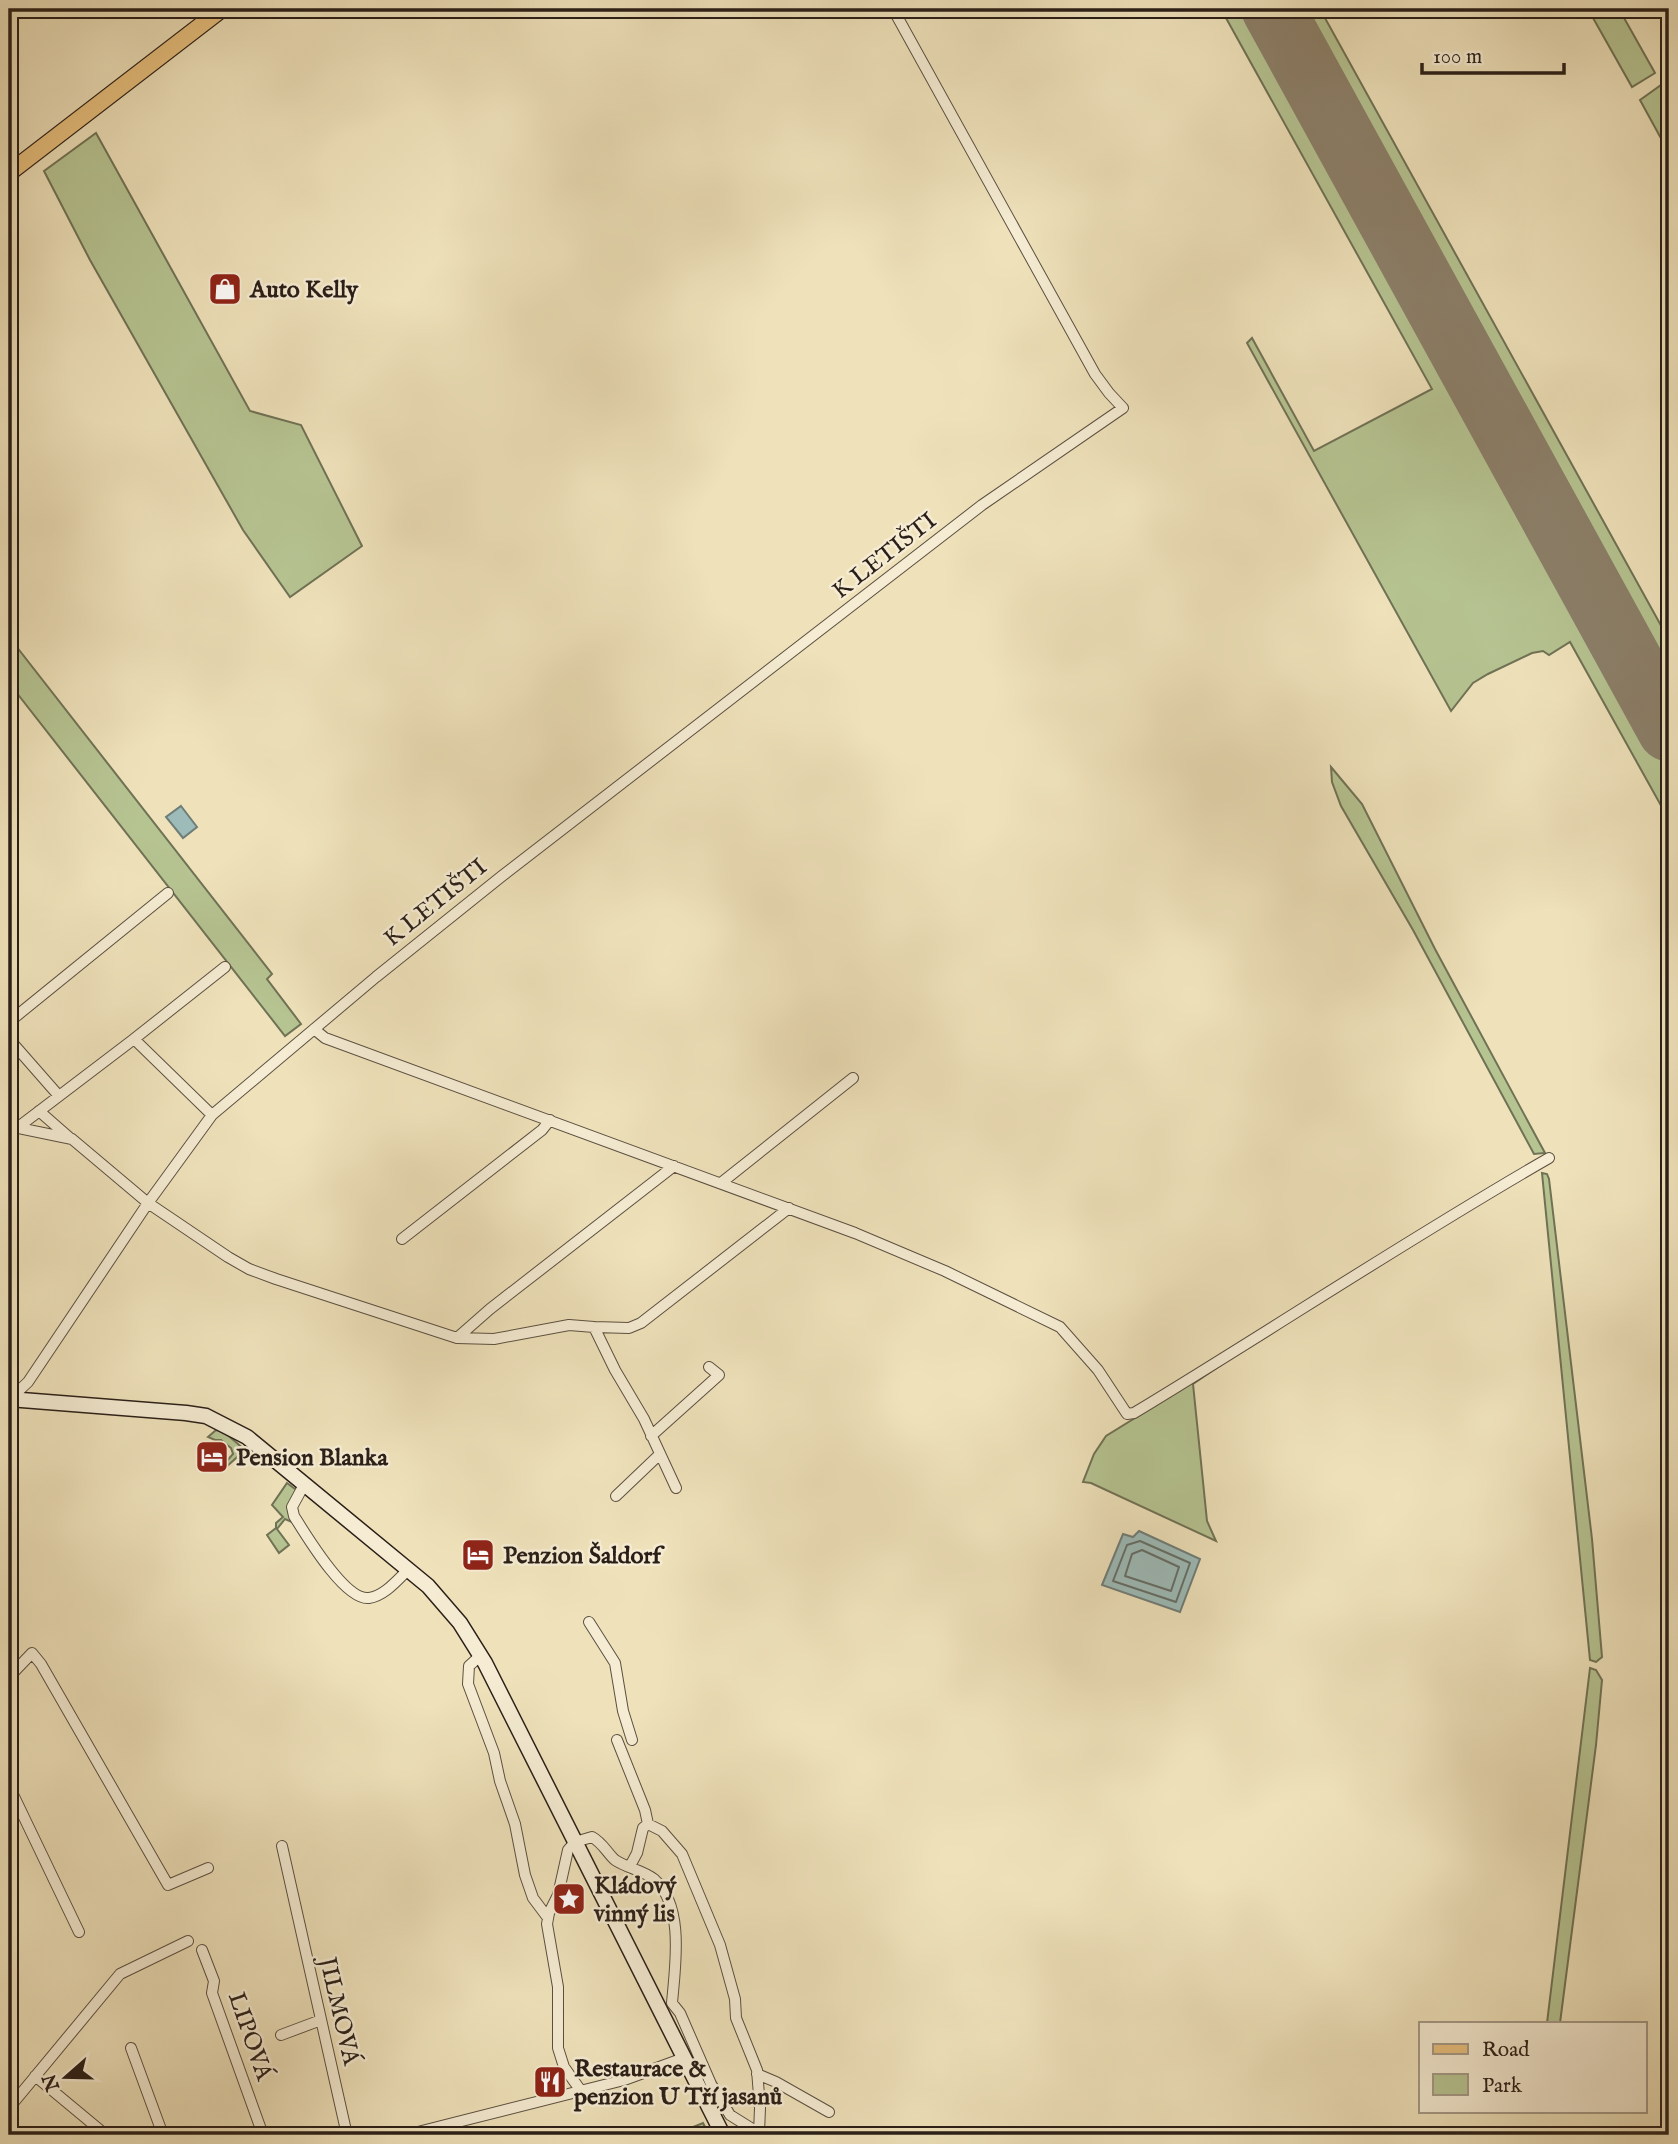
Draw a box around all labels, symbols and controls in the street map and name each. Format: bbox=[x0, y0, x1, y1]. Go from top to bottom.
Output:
scale bar bbox=[1422, 32, 1564, 76]
text: 100 m bbox=[1433, 44, 1482, 71]
shop icon: Auto Kelly bbox=[206, 270, 244, 308]
place label: Auto Kelly bbox=[249, 275, 359, 306]
street label: K LETIŠTI bbox=[826, 506, 943, 607]
street label: K LETIŠTI bbox=[378, 852, 494, 954]
hotel icon: Pension Blanka bbox=[193, 1438, 231, 1476]
place label: Pension Blanka bbox=[236, 1443, 388, 1474]
hotel icon: Penzion Šaldorf bbox=[459, 1536, 497, 1574]
place label: Penzion Šaldorf bbox=[503, 1541, 665, 1572]
place label: Kládový vinný lis bbox=[593, 1871, 677, 1930]
place icon: Kládový vinný lis bbox=[550, 1880, 588, 1918]
street label: JILMOVÁ bbox=[310, 1951, 366, 2069]
street label: LIPOVÁ bbox=[220, 1988, 279, 2086]
legend bbox=[1419, 2022, 1646, 2112]
text: Road bbox=[1482, 2037, 1530, 2064]
north arrow bbox=[32, 2042, 102, 2112]
place label: Restaurace & penzion U Tří jasanů bbox=[573, 2054, 783, 2113]
restaurant icon: Restaurace & penzion U Tří jasanů bbox=[531, 2063, 569, 2101]
text: N bbox=[38, 2070, 66, 2095]
text: Park bbox=[1482, 2073, 1523, 2100]

